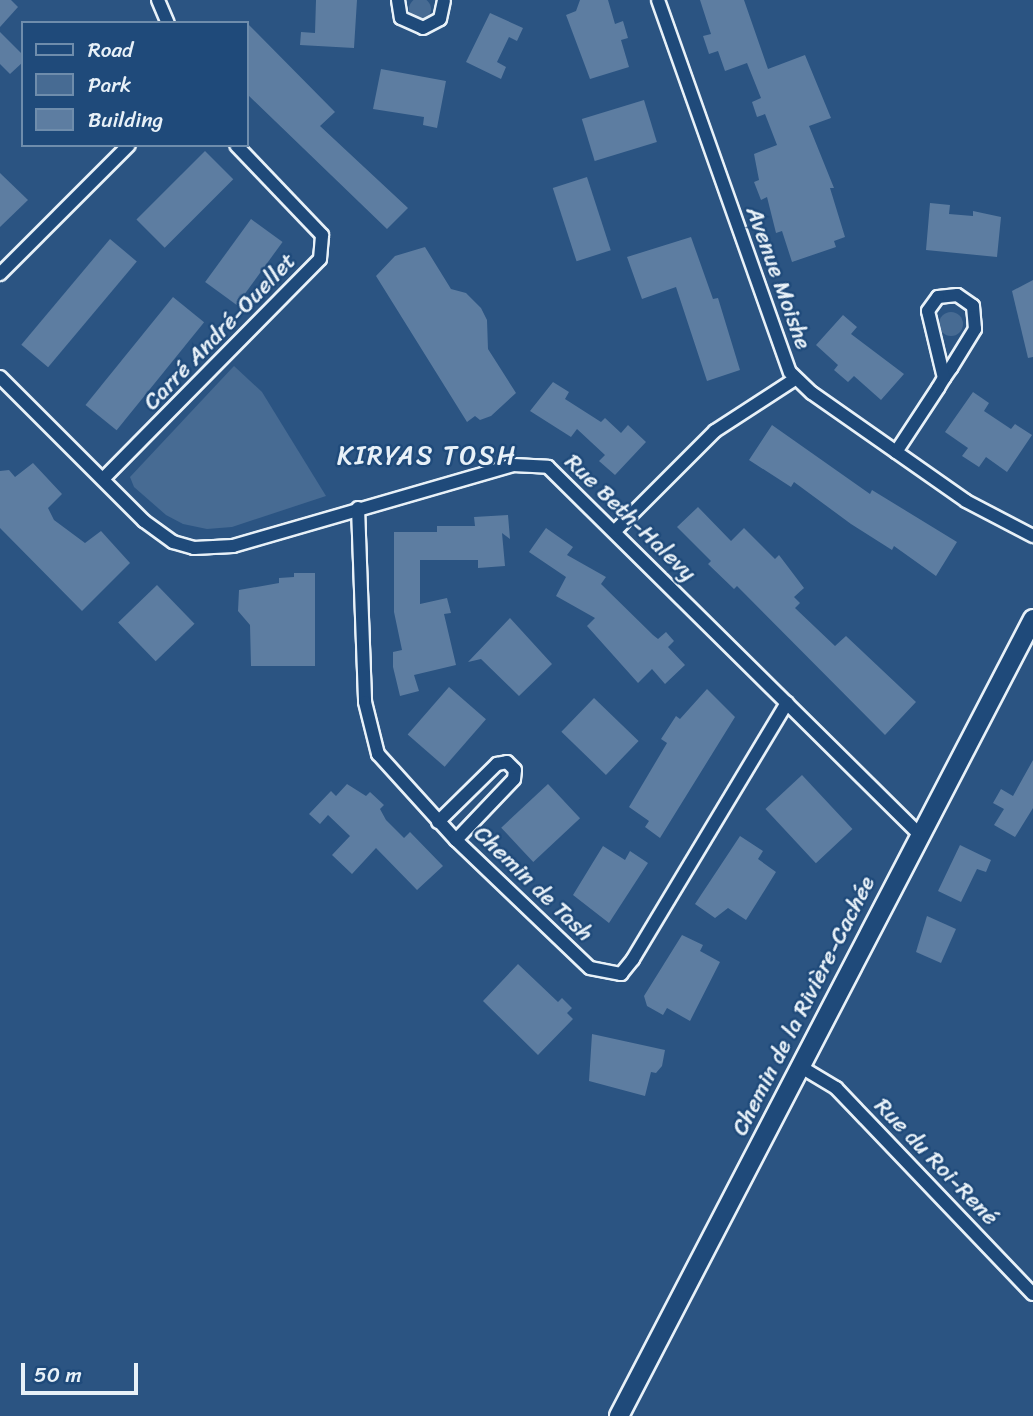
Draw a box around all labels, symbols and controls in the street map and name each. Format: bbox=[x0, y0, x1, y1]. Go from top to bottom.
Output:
legend bbox=[21, 21, 248, 147]
text: Road bbox=[88, 31, 133, 69]
text: Park bbox=[88, 66, 131, 104]
text: Building bbox=[88, 101, 163, 139]
street label: Avenue Moishe bbox=[739, 203, 817, 353]
street label: Carré André-Ouellet bbox=[138, 248, 302, 416]
district label: KIRYAS TOSH bbox=[338, 440, 516, 472]
street label: Rue Beth-Halevy bbox=[559, 449, 701, 587]
street label: Chemin de Tash bbox=[467, 820, 599, 948]
street label: Chemin de la Rivière-Cachée bbox=[726, 871, 882, 1141]
street label: Rue du Roi-René bbox=[868, 1093, 1004, 1231]
scale bar bbox=[24, 1350, 142, 1394]
text: 50 m bbox=[34, 1356, 82, 1394]

